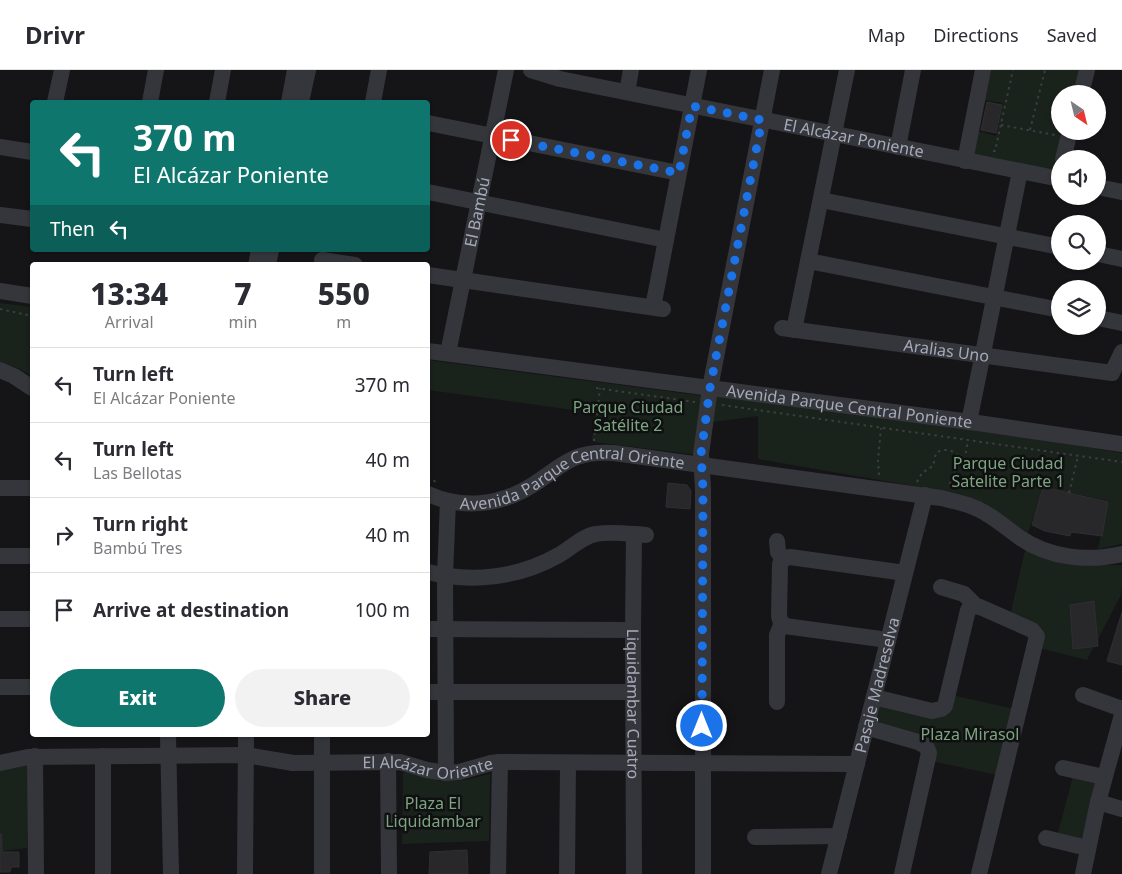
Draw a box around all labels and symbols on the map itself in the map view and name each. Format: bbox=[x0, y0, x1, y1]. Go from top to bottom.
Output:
north arrow bbox=[1051, 85, 1106, 140]
street label: El Alcázar Poniente bbox=[782, 113, 926, 163]
pin bbox=[490, 119, 532, 161]
street label: El Bambú bbox=[459, 175, 495, 249]
street label: Aralias Uno bbox=[902, 334, 991, 367]
street label: Avenida Parque Central Poniente bbox=[725, 379, 974, 433]
park label: Parque Ciudad Satélite 2 bbox=[573, 396, 683, 436]
street label: Avenida Parque Central Oriente bbox=[459, 442, 686, 515]
park label: Parque Ciudad Satelite Parte 1 bbox=[951, 452, 1065, 492]
street label: Pasaje Madreselva bbox=[849, 615, 905, 755]
street label: Liquidambar Cuatro bbox=[622, 629, 645, 779]
position arrow bbox=[675, 699, 727, 751]
park label: Plaza Mirasol bbox=[921, 723, 1019, 745]
street label: El Alcázar Oriente bbox=[362, 751, 495, 784]
park label: Plaza El Liquidambar bbox=[385, 792, 481, 832]

